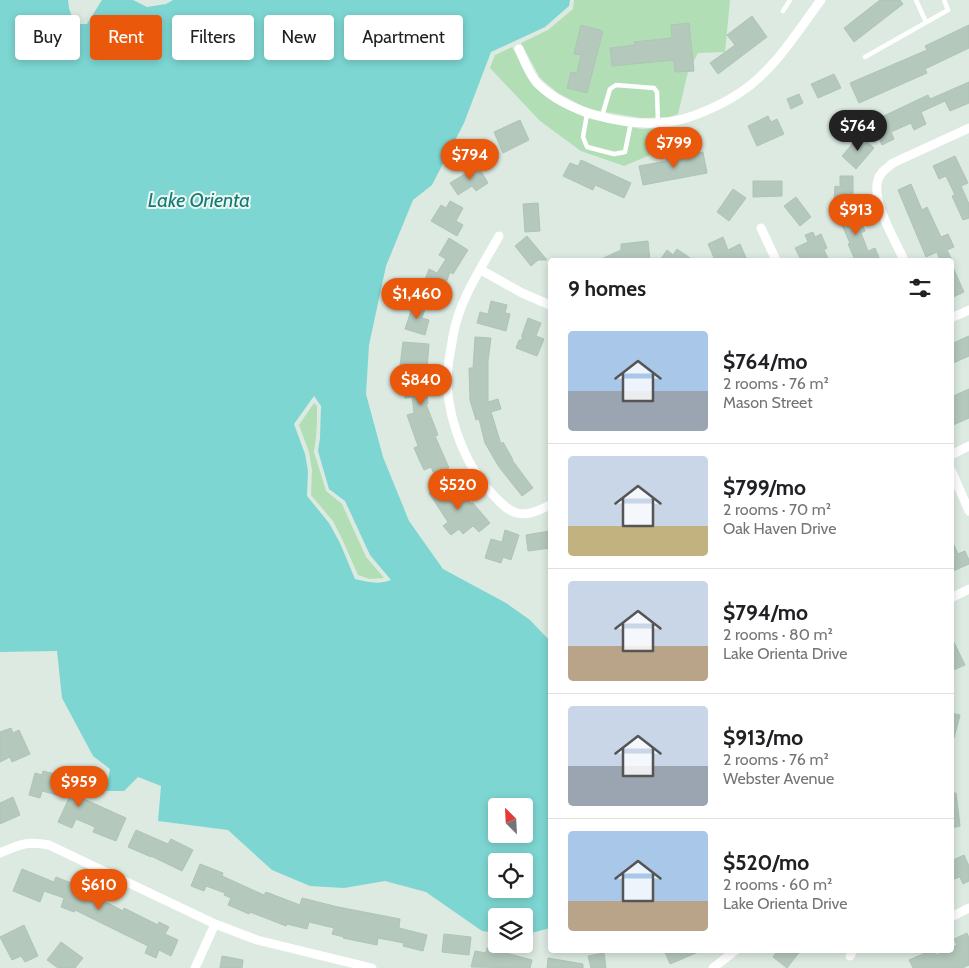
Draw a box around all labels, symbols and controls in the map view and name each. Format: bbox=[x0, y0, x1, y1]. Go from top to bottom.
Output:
chip: Buy bbox=[15, 15, 80, 60]
chip: Rent bbox=[90, 15, 162, 60]
chip: Filters bbox=[172, 15, 254, 60]
chip: New bbox=[264, 15, 334, 60]
chip: Apartment bbox=[344, 15, 463, 60]
pin: $764 bbox=[828, 110, 888, 152]
text: $764 bbox=[840, 116, 876, 135]
pin: $799 bbox=[644, 126, 704, 169]
text: $799 bbox=[656, 133, 692, 152]
pin: $794 bbox=[440, 138, 500, 181]
text: $794 bbox=[452, 145, 488, 164]
water label: Lake Orienta bbox=[148, 188, 250, 212]
pin: $913 bbox=[826, 194, 886, 236]
text: $913 bbox=[840, 200, 872, 219]
icon: filters bbox=[906, 274, 934, 302]
text: 9 homes bbox=[568, 276, 646, 301]
pin: $1,460 bbox=[376, 278, 458, 320]
text: $1,460 bbox=[392, 284, 442, 303]
text: $764/mo bbox=[723, 349, 807, 374]
icon: home bbox=[608, 351, 668, 411]
pin: $840 bbox=[391, 364, 451, 406]
text: $840 bbox=[401, 370, 441, 389]
text: 2 rooms · 76 m² bbox=[723, 374, 829, 393]
text: Mason Street bbox=[723, 393, 813, 412]
pin: $520 bbox=[428, 468, 488, 511]
text: $520 bbox=[439, 475, 477, 494]
text: $799/mo bbox=[723, 475, 806, 500]
icon: home bbox=[608, 476, 668, 536]
text: 2 rooms · 70 m² bbox=[723, 500, 831, 519]
text: Oak Haven Drive bbox=[723, 519, 837, 538]
text: $794/mo bbox=[723, 600, 808, 625]
icon: home bbox=[608, 601, 668, 661]
text: 2 rooms · 80 m² bbox=[723, 625, 833, 644]
text: Lake Orienta Drive bbox=[723, 644, 848, 663]
text: $913/mo bbox=[723, 725, 803, 750]
icon: home bbox=[608, 726, 668, 786]
text: 2 rooms · 76 m² bbox=[723, 750, 829, 769]
pin: $959 bbox=[49, 766, 109, 808]
text: Webster Avenue bbox=[723, 769, 834, 788]
text: $959 bbox=[61, 772, 97, 791]
north arrow bbox=[488, 798, 532, 842]
map controls bbox=[488, 798, 533, 953]
text: $520/mo bbox=[723, 850, 809, 875]
icon: home bbox=[608, 851, 668, 911]
button: locate bbox=[488, 853, 533, 898]
pin: $610 bbox=[69, 868, 129, 911]
text: $610 bbox=[81, 875, 117, 894]
text: 2 rooms · 60 m² bbox=[723, 875, 832, 894]
text: Lake Orienta Drive bbox=[723, 894, 848, 913]
button: layers bbox=[488, 908, 533, 953]

